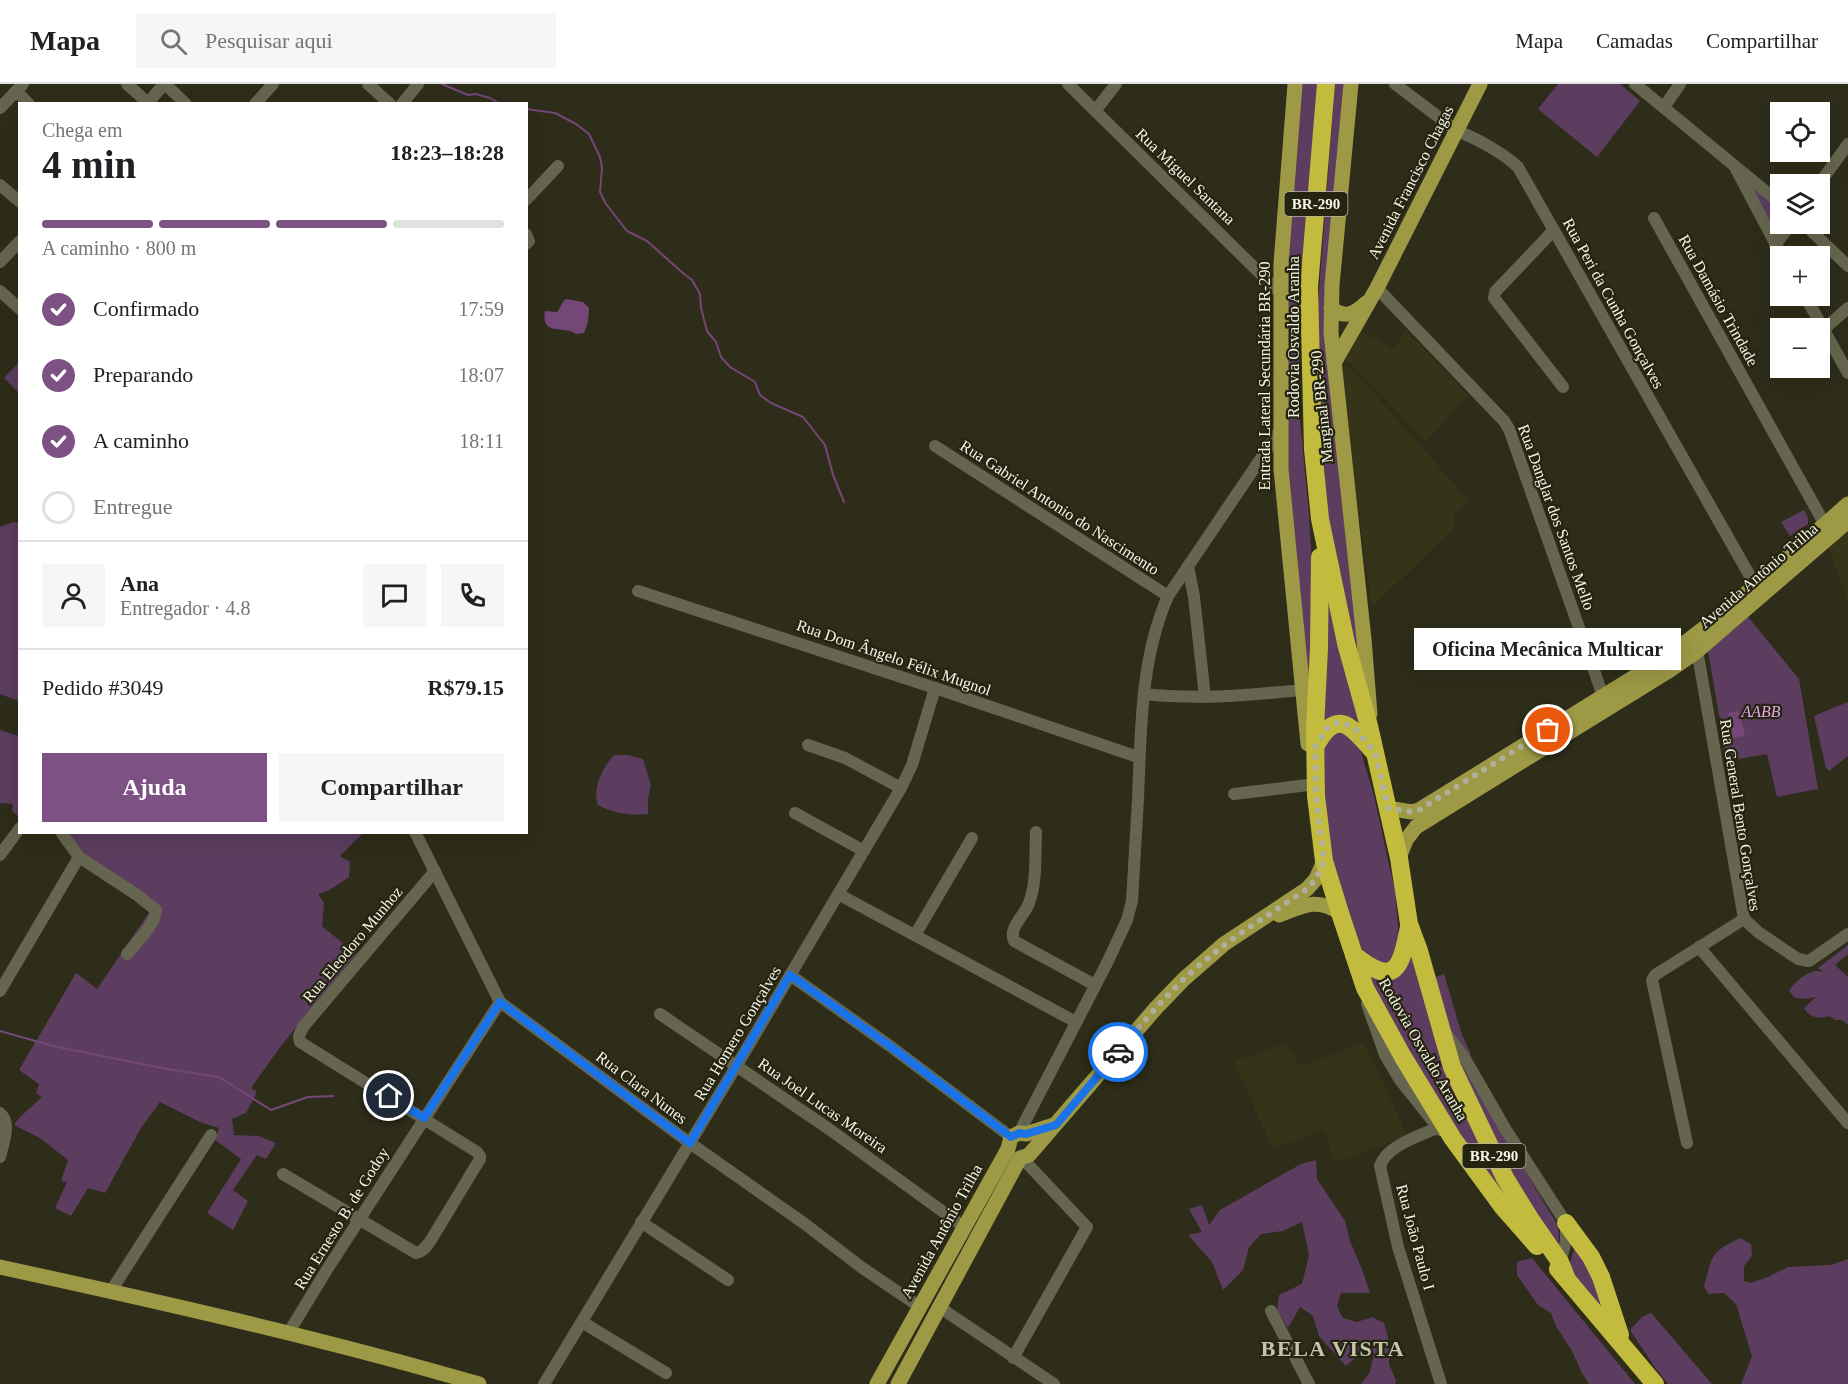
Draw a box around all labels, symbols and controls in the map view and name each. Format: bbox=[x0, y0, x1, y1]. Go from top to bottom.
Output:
search box bbox=[136, 14, 556, 68]
text: Mapa bbox=[30, 25, 100, 56]
icon: search bbox=[157, 25, 190, 58]
text: Pesquisar aqui bbox=[205, 28, 333, 53]
text: Mapa bbox=[1515, 29, 1563, 53]
text: Camadas bbox=[1596, 29, 1673, 53]
text: Compartilhar bbox=[1706, 29, 1818, 53]
street label: Avenida Francisco Chagas bbox=[1364, 102, 1458, 262]
map controls bbox=[1770, 102, 1830, 378]
button: locate bbox=[1770, 102, 1830, 162]
text: Chega em bbox=[42, 119, 123, 141]
street label: Rua Miguel Santana bbox=[1132, 125, 1239, 229]
text: 18:23–18:28 bbox=[390, 140, 504, 165]
text: 4 min bbox=[42, 143, 136, 186]
button: layers bbox=[1770, 174, 1830, 234]
road number: BR-290 bbox=[1284, 192, 1348, 216]
street label: Rua Peri da Cunha Gonçalves bbox=[1559, 215, 1668, 392]
street label: Rua Damásio Trindade bbox=[1675, 232, 1762, 369]
text: A caminho · 800 m bbox=[42, 237, 196, 259]
button: + bbox=[1770, 246, 1830, 306]
street label: Rodovia Osvaldo Aranha bbox=[1285, 256, 1302, 418]
street label: Entrada Lateral Secundária BR-290 bbox=[1256, 262, 1273, 490]
icon: check bbox=[42, 293, 75, 326]
text: Confirmado bbox=[93, 296, 199, 321]
text: 17:59 bbox=[458, 298, 504, 320]
button: − bbox=[1770, 318, 1830, 378]
street label: Marginal BR-290 bbox=[1307, 350, 1337, 464]
icon: check bbox=[42, 359, 75, 392]
text: Preparando bbox=[93, 362, 193, 387]
text: 18:07 bbox=[458, 364, 504, 386]
street label: Rua Danglar dos Santos Mello bbox=[1514, 422, 1598, 613]
icon: check bbox=[42, 425, 75, 458]
text: A caminho bbox=[93, 428, 189, 453]
text: 18:11 bbox=[459, 430, 504, 452]
street label: Rua Gabriel Antonio do Nascimento bbox=[957, 437, 1162, 578]
text: Entregue bbox=[93, 494, 172, 519]
street label: Avenida Antônio Trilha bbox=[1696, 519, 1821, 631]
button: person bbox=[42, 564, 105, 627]
button: chat bbox=[363, 564, 426, 627]
button: phone bbox=[441, 564, 504, 627]
text: Ana bbox=[120, 571, 159, 596]
text: Entregador · 4.8 bbox=[120, 597, 251, 619]
street label: Rua Dom Ângelo Félix Mugnol bbox=[794, 615, 994, 700]
callout: Oficina Mecânica Multicar bbox=[1414, 628, 1682, 670]
text: Oficina Mecânica Multicar bbox=[1432, 638, 1663, 660]
text: Pedido #3049 bbox=[42, 675, 164, 700]
text: R$79.15 bbox=[428, 675, 504, 700]
park label: AABB bbox=[1740, 703, 1781, 720]
pin bbox=[1522, 704, 1573, 755]
icon: bag bbox=[1531, 713, 1564, 746]
street label: Rua General Bento Gonçalves bbox=[1716, 718, 1764, 912]
button: Ajuda bbox=[42, 753, 267, 822]
button: Compartilhar bbox=[279, 753, 504, 822]
street label: Rua Eleodoro Munhoz bbox=[299, 883, 406, 1006]
street label: Rua Homero Gonçalves bbox=[691, 963, 785, 1104]
street label: Rodovia Osvaldo Aranha bbox=[1376, 975, 1471, 1124]
courier bbox=[1088, 1022, 1148, 1082]
icon: car bbox=[1102, 1036, 1135, 1069]
street label: Rua Clara Nunes bbox=[593, 1048, 690, 1127]
street label: Rua Joel Lucas Moreira bbox=[755, 1054, 890, 1156]
pin bbox=[363, 1070, 414, 1121]
icon: home bbox=[372, 1079, 405, 1112]
street label: Rua Ernesto B. de Godoy bbox=[291, 1144, 393, 1293]
road number: BR-290 bbox=[1462, 1144, 1526, 1168]
street label: Avenida Antônio Trilha bbox=[897, 1161, 985, 1301]
street label: Rua João Paulo I bbox=[1393, 1182, 1438, 1292]
district label: BELA VISTA bbox=[1261, 1336, 1405, 1361]

